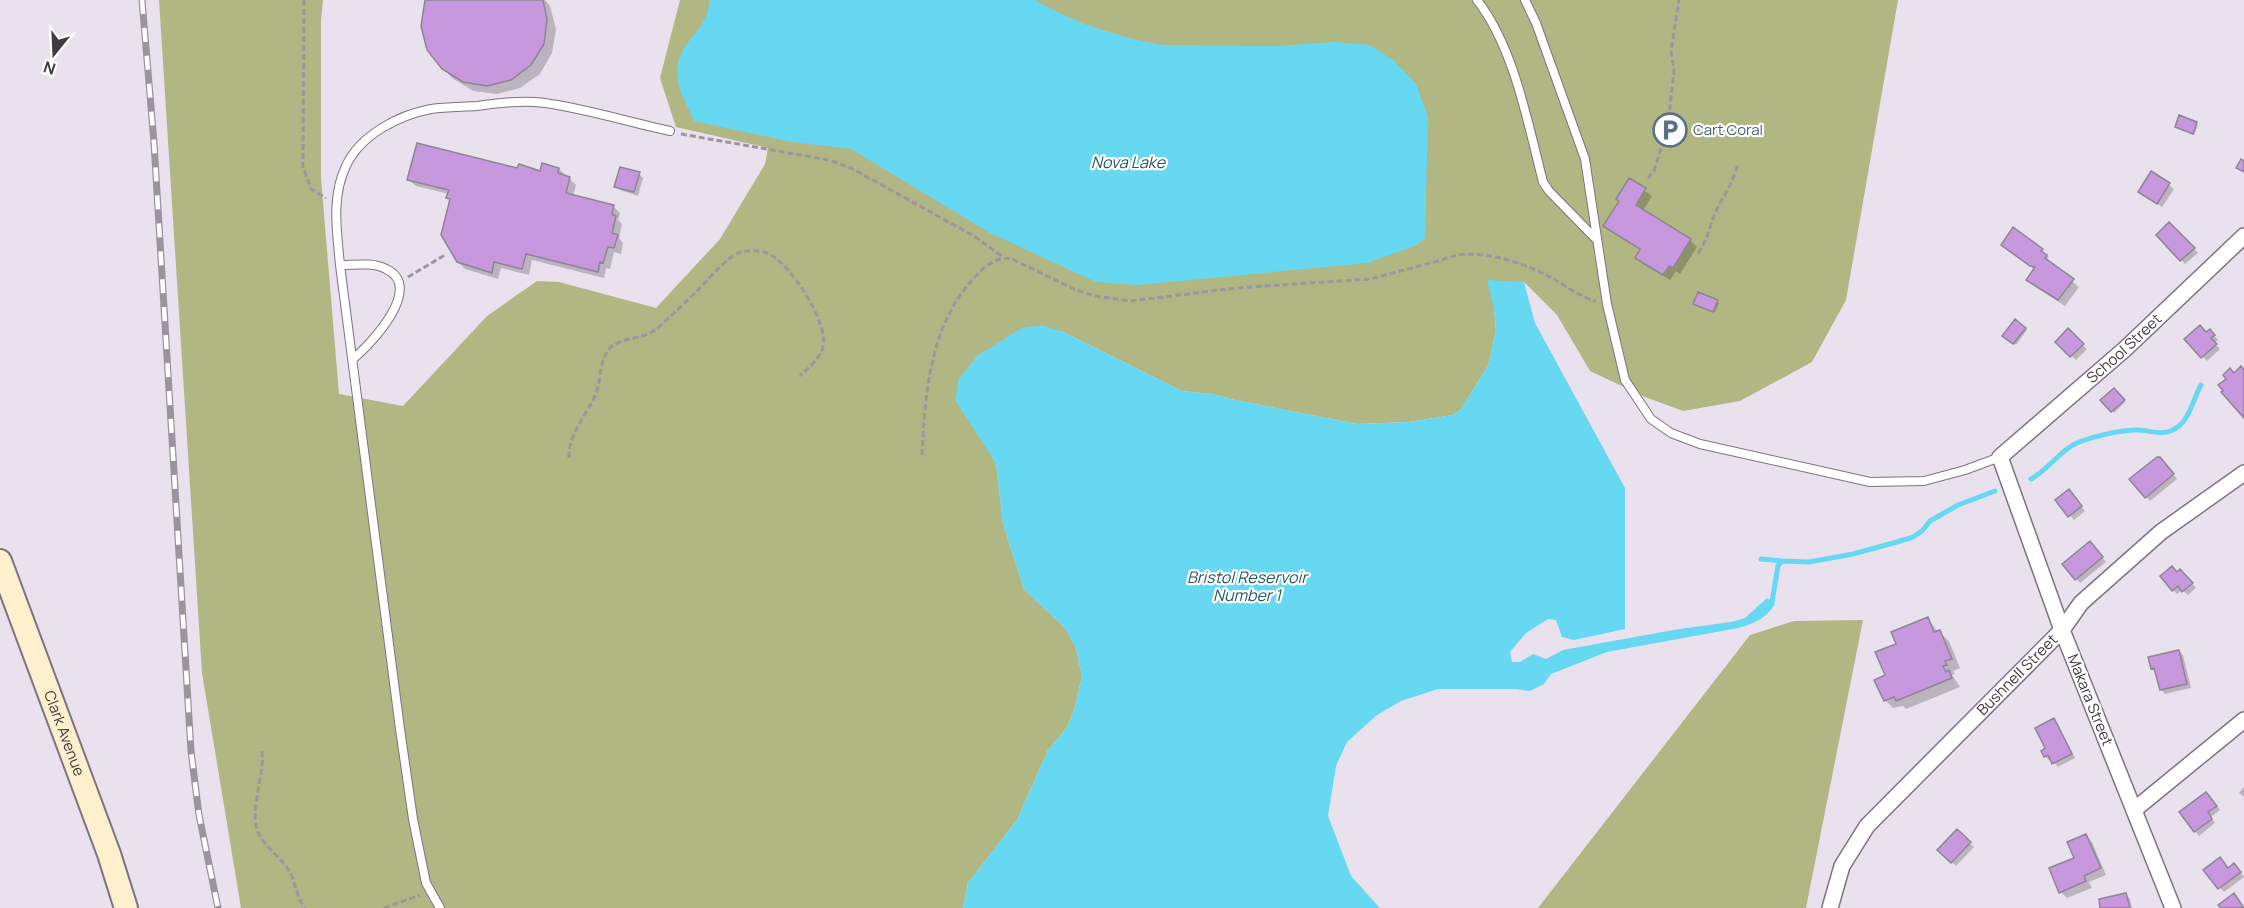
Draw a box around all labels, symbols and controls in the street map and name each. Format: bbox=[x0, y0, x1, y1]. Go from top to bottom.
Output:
north arrow bbox=[24, 24, 84, 84]
text: N bbox=[40, 56, 58, 81]
parking icon: Cart Coral bbox=[1652, 112, 1688, 148]
place label: Cart Coral bbox=[1693, 119, 1763, 140]
water label: Nova Lake bbox=[1091, 151, 1167, 173]
street label: School Street bbox=[2082, 309, 2166, 388]
water label: Bristol Reservoir Number 1 bbox=[1187, 566, 1309, 606]
street label: Bushnell Street bbox=[1972, 629, 2062, 720]
street label: Makara Street bbox=[2063, 651, 2118, 749]
street label: Clark Avenue bbox=[39, 688, 90, 779]

